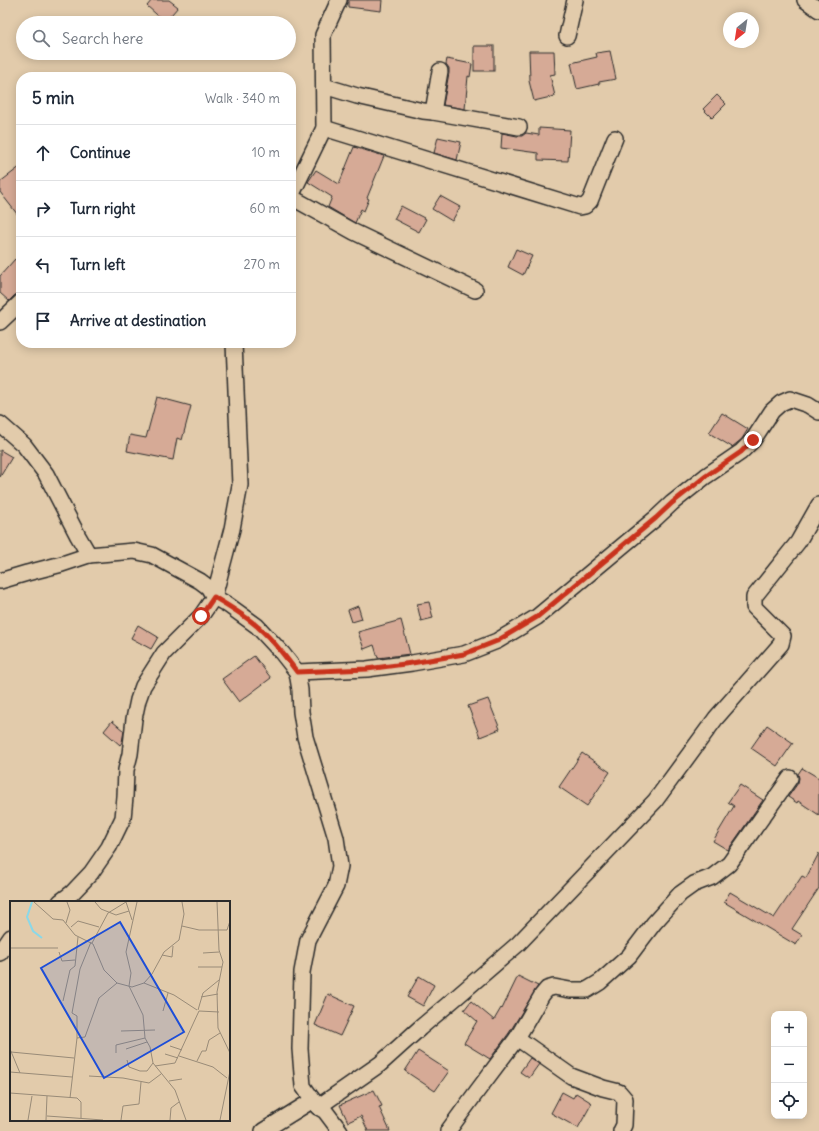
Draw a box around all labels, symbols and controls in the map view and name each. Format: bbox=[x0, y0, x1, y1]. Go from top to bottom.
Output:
north arrow bbox=[723, 12, 759, 48]
search box bbox=[16, 16, 296, 60]
icon: search bbox=[30, 27, 52, 49]
text: Search here bbox=[62, 29, 143, 48]
text: 5 min bbox=[32, 87, 74, 109]
text: Walk · 340 m bbox=[205, 90, 280, 107]
icon: ahead bbox=[32, 142, 54, 164]
text: Continue bbox=[70, 143, 131, 162]
text: 10 m bbox=[252, 144, 280, 161]
icon: right bbox=[32, 198, 54, 220]
text: Turn right bbox=[70, 199, 135, 218]
text: 60 m bbox=[249, 200, 280, 217]
icon: left bbox=[32, 254, 54, 276]
text: Turn left bbox=[70, 255, 125, 274]
text: 270 m bbox=[243, 256, 280, 273]
icon: arrive bbox=[32, 310, 54, 332]
text: Arrive at destination bbox=[70, 311, 206, 330]
route end bbox=[744, 431, 762, 449]
route start bbox=[192, 607, 210, 625]
inset map bbox=[10, 901, 230, 1121]
map controls bbox=[771, 1011, 807, 1119]
button: + bbox=[771, 1011, 807, 1047]
button: − bbox=[771, 1047, 807, 1083]
button: locate bbox=[771, 1083, 807, 1119]

